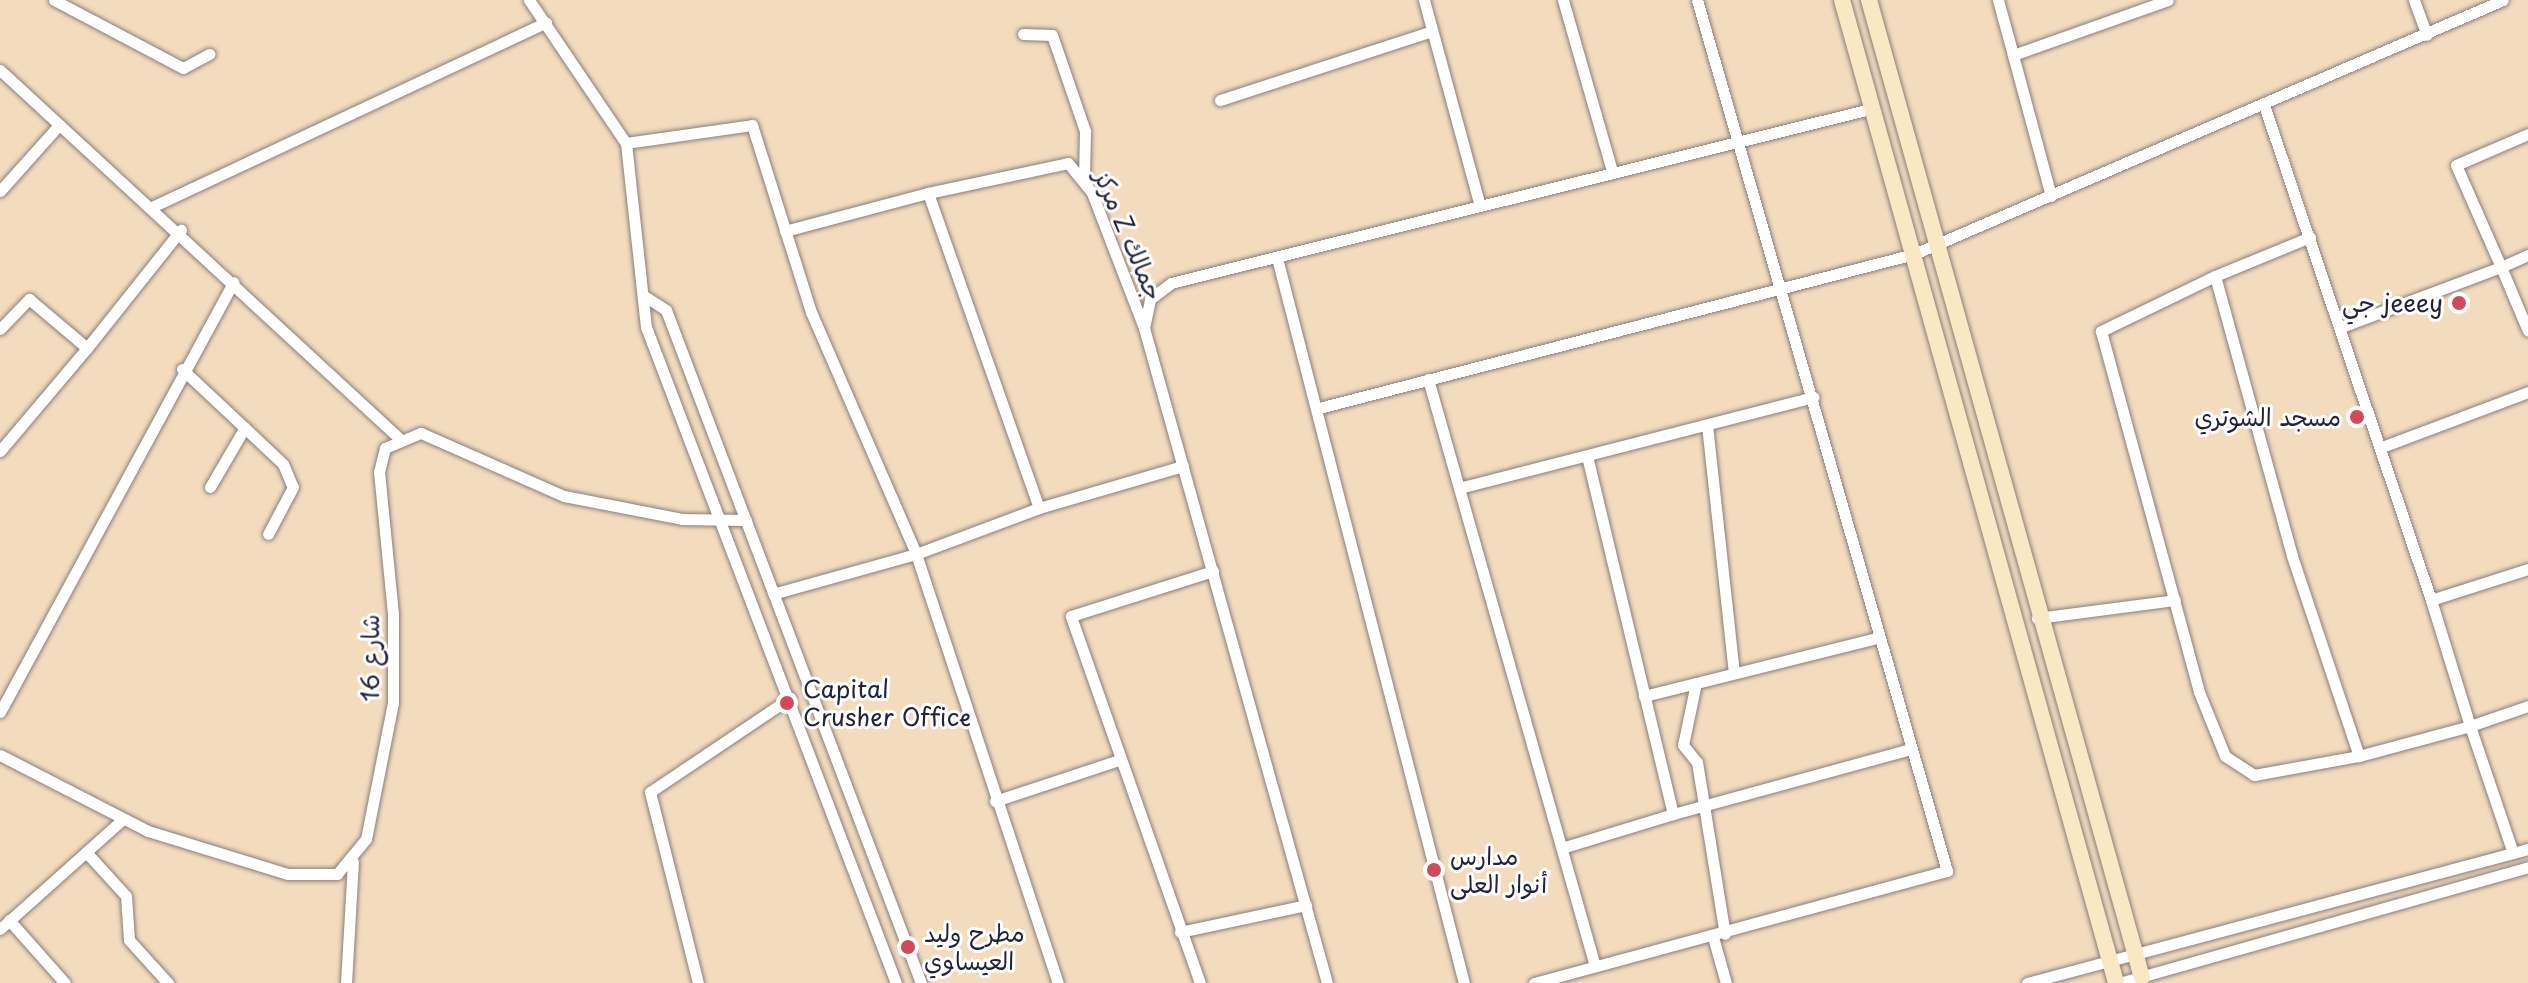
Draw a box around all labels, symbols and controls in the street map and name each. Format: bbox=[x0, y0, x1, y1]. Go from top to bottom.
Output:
street label: مركز Z جمالك bbox=[1089, 166, 1169, 304]
place label: جي jeeey bbox=[2342, 289, 2443, 317]
marker: جي jeeey bbox=[2450, 294, 2468, 312]
place label: مسجد الشوتري bbox=[2194, 403, 2341, 431]
marker: مسجد الشوتري bbox=[2348, 408, 2366, 426]
street label: شارع 16 bbox=[356, 614, 384, 702]
place label: Capital Crusher Office bbox=[803, 675, 972, 731]
marker: Capital Crusher Office bbox=[778, 694, 796, 712]
place label: مدارس أنوار العلى bbox=[1450, 842, 1547, 898]
marker: مدارس أنوار العلى bbox=[1425, 861, 1443, 879]
place label: مطرح وليد العيساوي bbox=[924, 919, 1025, 975]
marker: مطرح وليد العيساوي bbox=[899, 938, 917, 956]

